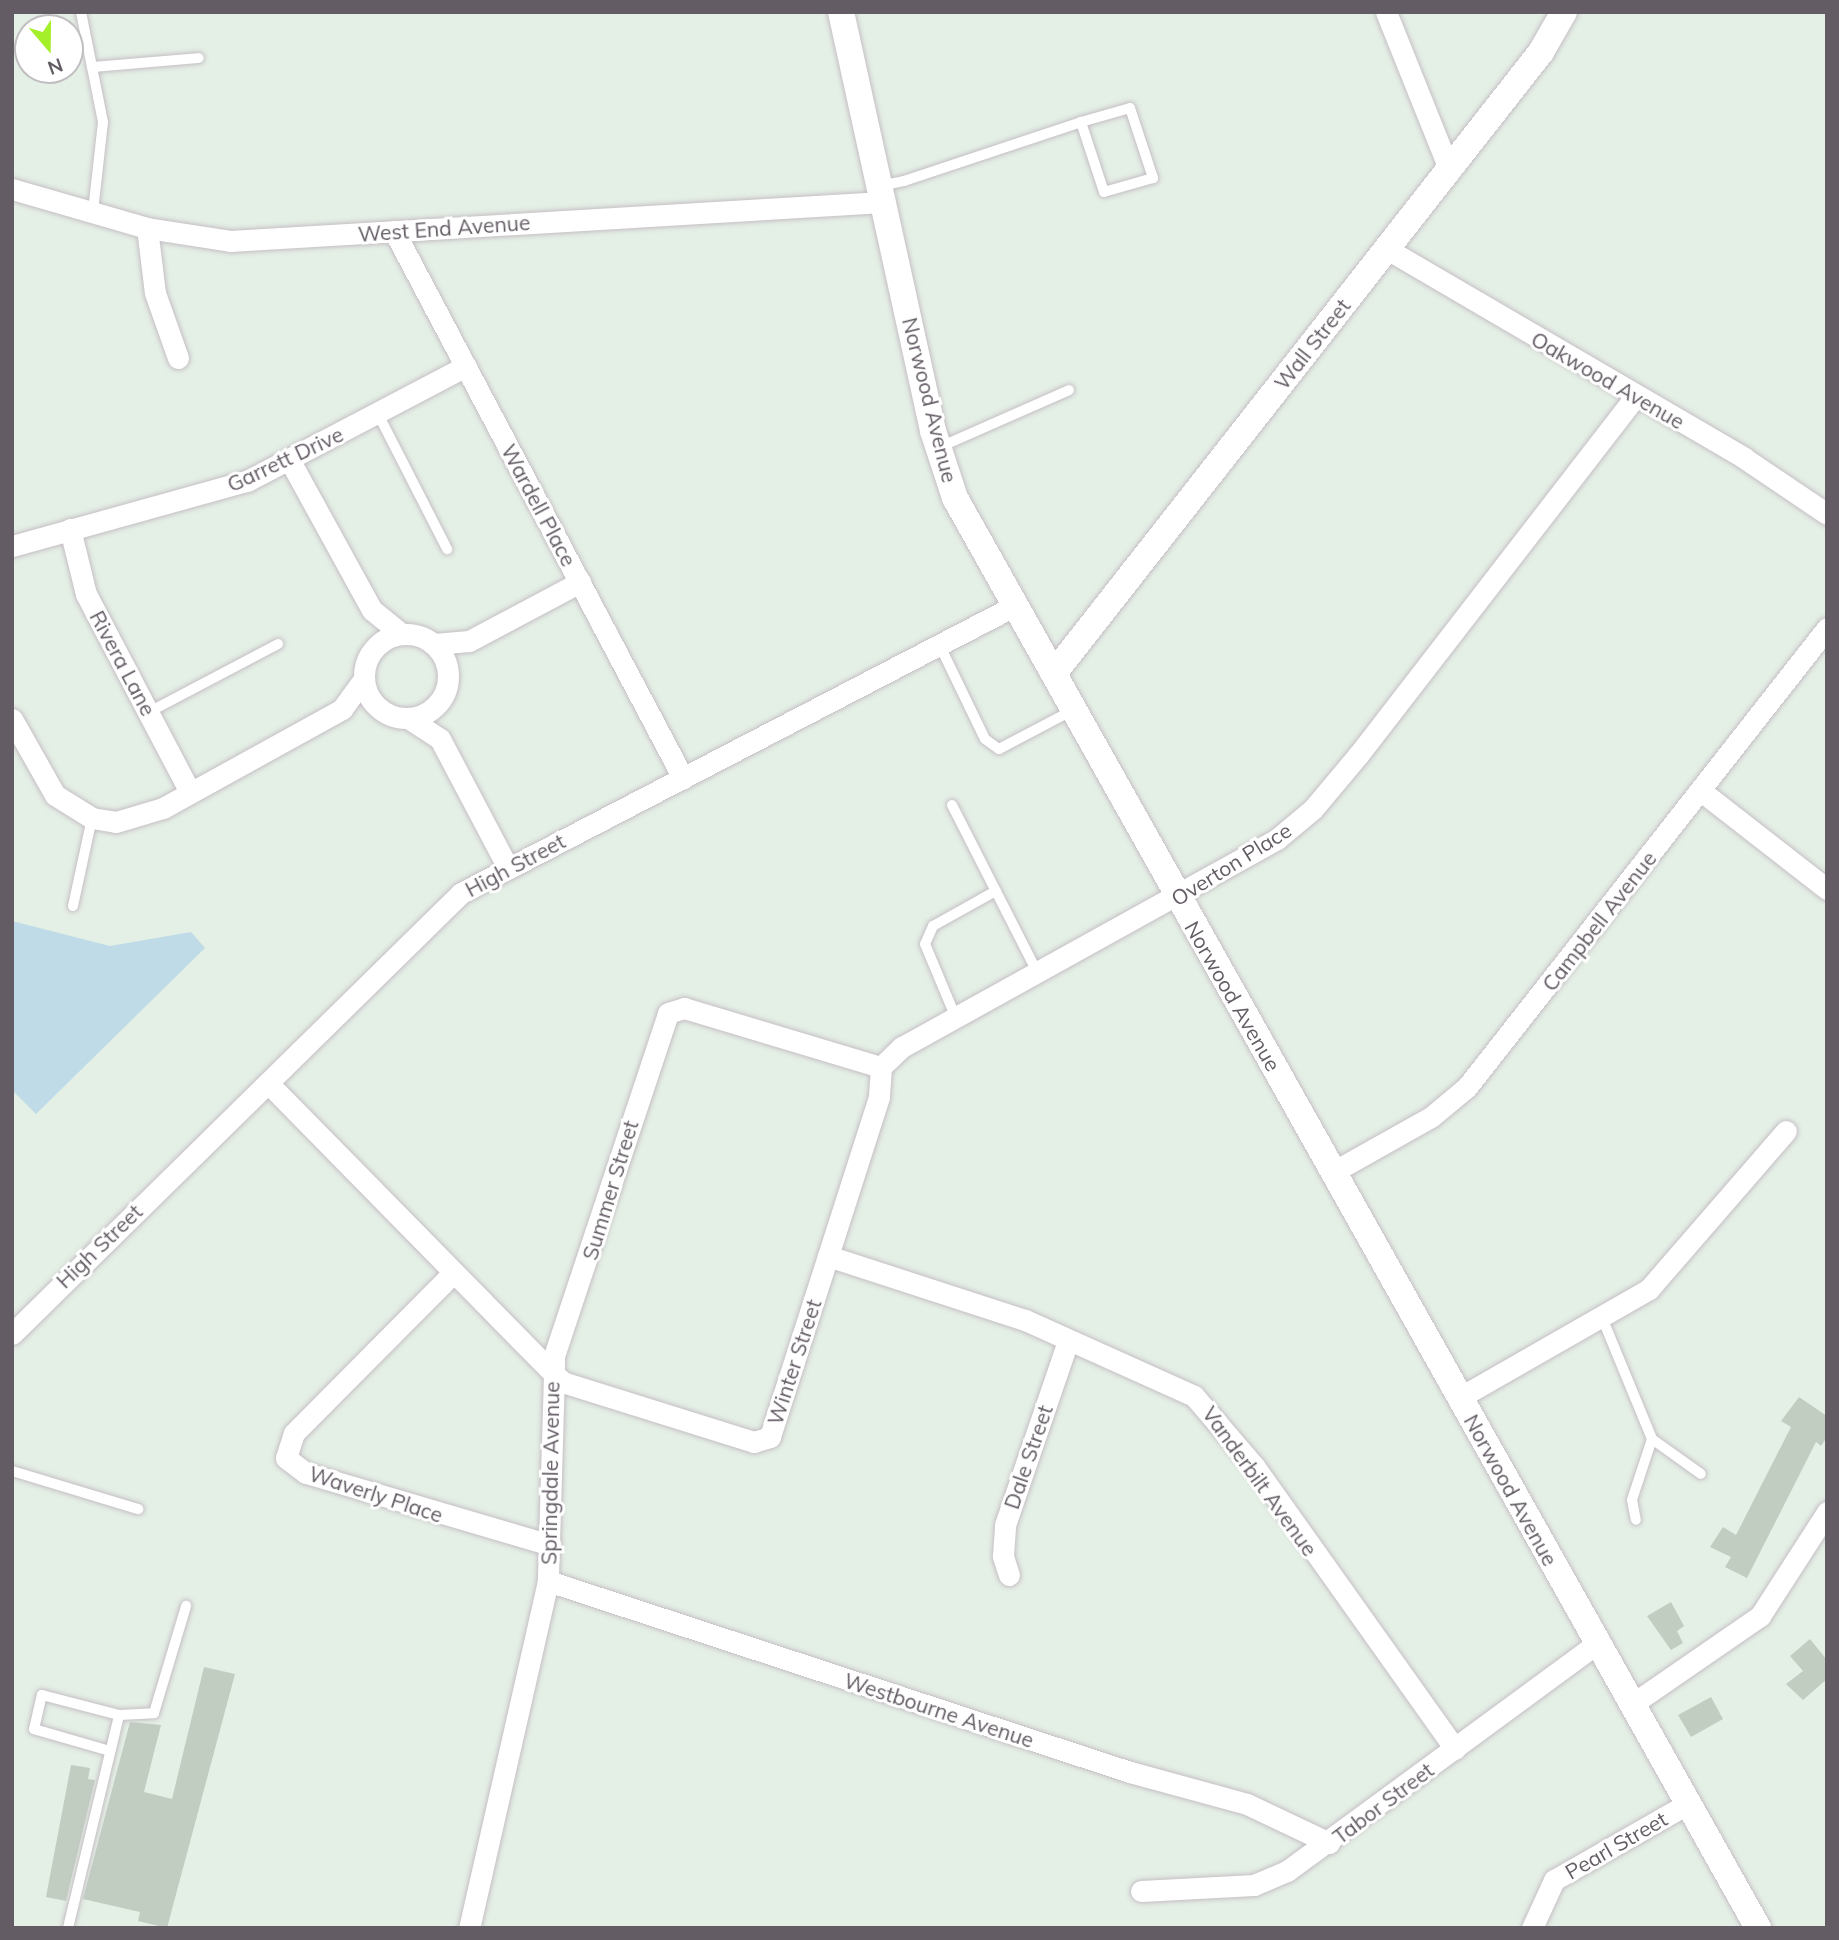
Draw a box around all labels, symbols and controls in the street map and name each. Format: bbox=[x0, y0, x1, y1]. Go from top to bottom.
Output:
north arrow bbox=[14, 14, 84, 84]
text: N bbox=[45, 53, 66, 81]
street label: West End Avenue bbox=[357, 209, 531, 247]
street label: Wall Street bbox=[1269, 294, 1355, 394]
street label: Norwood Avenue bbox=[897, 315, 963, 485]
street label: Oakwood Avenue bbox=[1527, 326, 1689, 434]
street label: Garrett Drive bbox=[223, 421, 347, 497]
street label: Wardell Place bbox=[496, 440, 582, 570]
street label: Rivera Lane bbox=[85, 606, 161, 720]
street label: Overton Place bbox=[1166, 817, 1296, 911]
street label: High Street bbox=[461, 828, 569, 902]
street label: Campbell Avenue bbox=[1537, 846, 1661, 996]
street label: Norwood Avenue bbox=[1180, 916, 1286, 1076]
street label: Summer Street bbox=[577, 1117, 643, 1263]
street label: High Street bbox=[51, 1199, 147, 1293]
street label: Winter Street bbox=[762, 1296, 826, 1428]
street label: Springdale Avenue bbox=[536, 1381, 564, 1565]
street label: Vanderbilt Avenue bbox=[1197, 1401, 1323, 1561]
street label: Dale Street bbox=[998, 1402, 1058, 1512]
street label: Norwood Avenue bbox=[1459, 1410, 1563, 1570]
street label: Waverly Place bbox=[306, 1461, 446, 1527]
street label: Westbourne Avenue bbox=[841, 1667, 1037, 1753]
street label: Tabor Street bbox=[1328, 1757, 1438, 1849]
street label: Pearl Street bbox=[1561, 1806, 1671, 1884]

